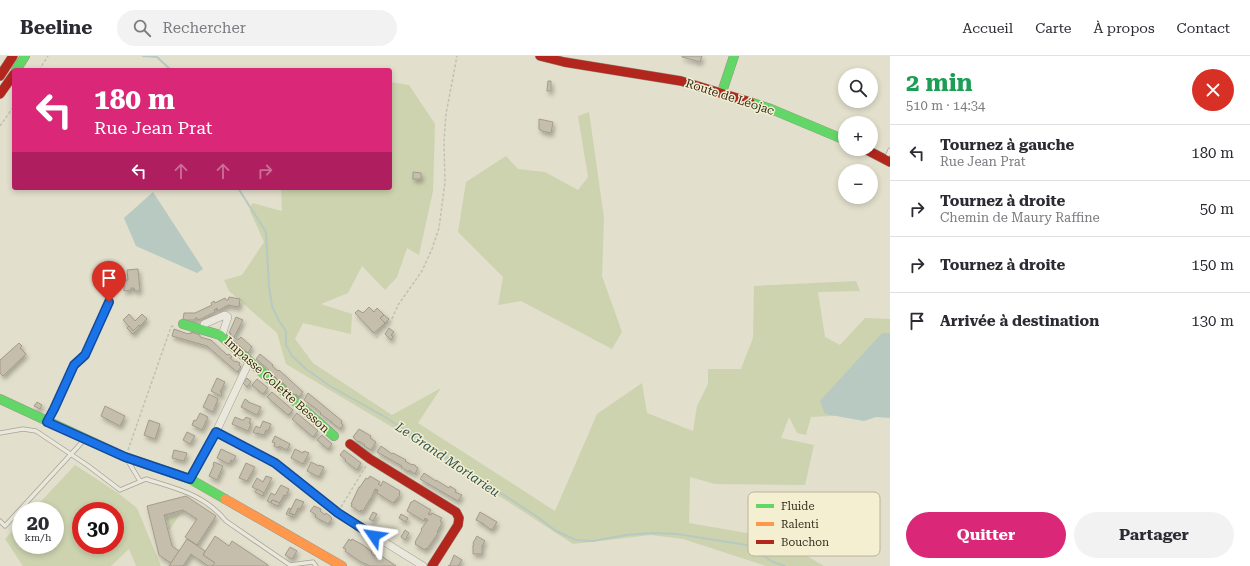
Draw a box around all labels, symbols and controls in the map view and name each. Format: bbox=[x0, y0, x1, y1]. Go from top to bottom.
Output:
search box bbox=[117, 10, 397, 46]
text: Beeline bbox=[20, 16, 93, 39]
icon: search bbox=[131, 17, 153, 39]
text: Rechercher bbox=[163, 19, 246, 37]
text: Accueil bbox=[962, 20, 1013, 36]
text: Carte bbox=[1035, 20, 1072, 36]
text: À propos bbox=[1094, 20, 1155, 36]
text: Contact bbox=[1177, 20, 1230, 36]
map controls bbox=[838, 68, 878, 204]
button: search bbox=[838, 68, 878, 108]
text: 2 min bbox=[906, 69, 973, 97]
button: close bbox=[1192, 69, 1234, 111]
street label: Route de Léojac bbox=[684, 76, 776, 118]
text: 180 m bbox=[94, 83, 175, 116]
icon: left bbox=[28, 84, 80, 136]
text: 510 m · 14:34 bbox=[906, 98, 985, 113]
button: + bbox=[838, 116, 878, 156]
text: Rue Jean Prat bbox=[94, 117, 213, 138]
text: Tournez à gauche bbox=[940, 136, 1074, 154]
icon: left bbox=[906, 142, 928, 164]
text: 180 m bbox=[1191, 144, 1234, 162]
text: Rue Jean Prat bbox=[940, 154, 1026, 169]
icon: left bbox=[128, 160, 150, 182]
icon: ahead bbox=[170, 160, 192, 182]
icon: ahead bbox=[212, 160, 234, 182]
icon: right bbox=[254, 160, 276, 182]
button: − bbox=[838, 164, 878, 204]
text: Tournez à droite bbox=[940, 192, 1065, 210]
icon: right bbox=[906, 198, 928, 220]
text: 50 m bbox=[1200, 200, 1234, 218]
text: Chemin de Maury Raffine bbox=[940, 210, 1100, 225]
icon: right bbox=[906, 254, 928, 276]
text: Tournez à droite bbox=[940, 256, 1065, 274]
text: 150 m bbox=[1191, 256, 1234, 274]
pin bbox=[92, 261, 126, 302]
icon: arrive bbox=[98, 267, 120, 289]
icon: arrive bbox=[906, 310, 928, 332]
text: Arrivée à destination bbox=[940, 312, 1099, 330]
text: 130 m bbox=[1191, 312, 1234, 330]
street label: Impasse Colette Besson bbox=[222, 334, 333, 436]
water label: Le Grand Mortarieu bbox=[392, 418, 503, 500]
legend bbox=[748, 492, 880, 556]
text: Fluide bbox=[781, 500, 814, 513]
speed limit sign: 30 bbox=[72, 502, 124, 554]
text: 20 bbox=[27, 511, 49, 535]
button: Quitter bbox=[906, 512, 1066, 558]
button: Partager bbox=[1074, 512, 1234, 558]
position arrow bbox=[353, 515, 395, 557]
text: Ralenti bbox=[781, 518, 819, 531]
text: km/h bbox=[25, 532, 51, 543]
text: Bouchon bbox=[781, 536, 829, 549]

